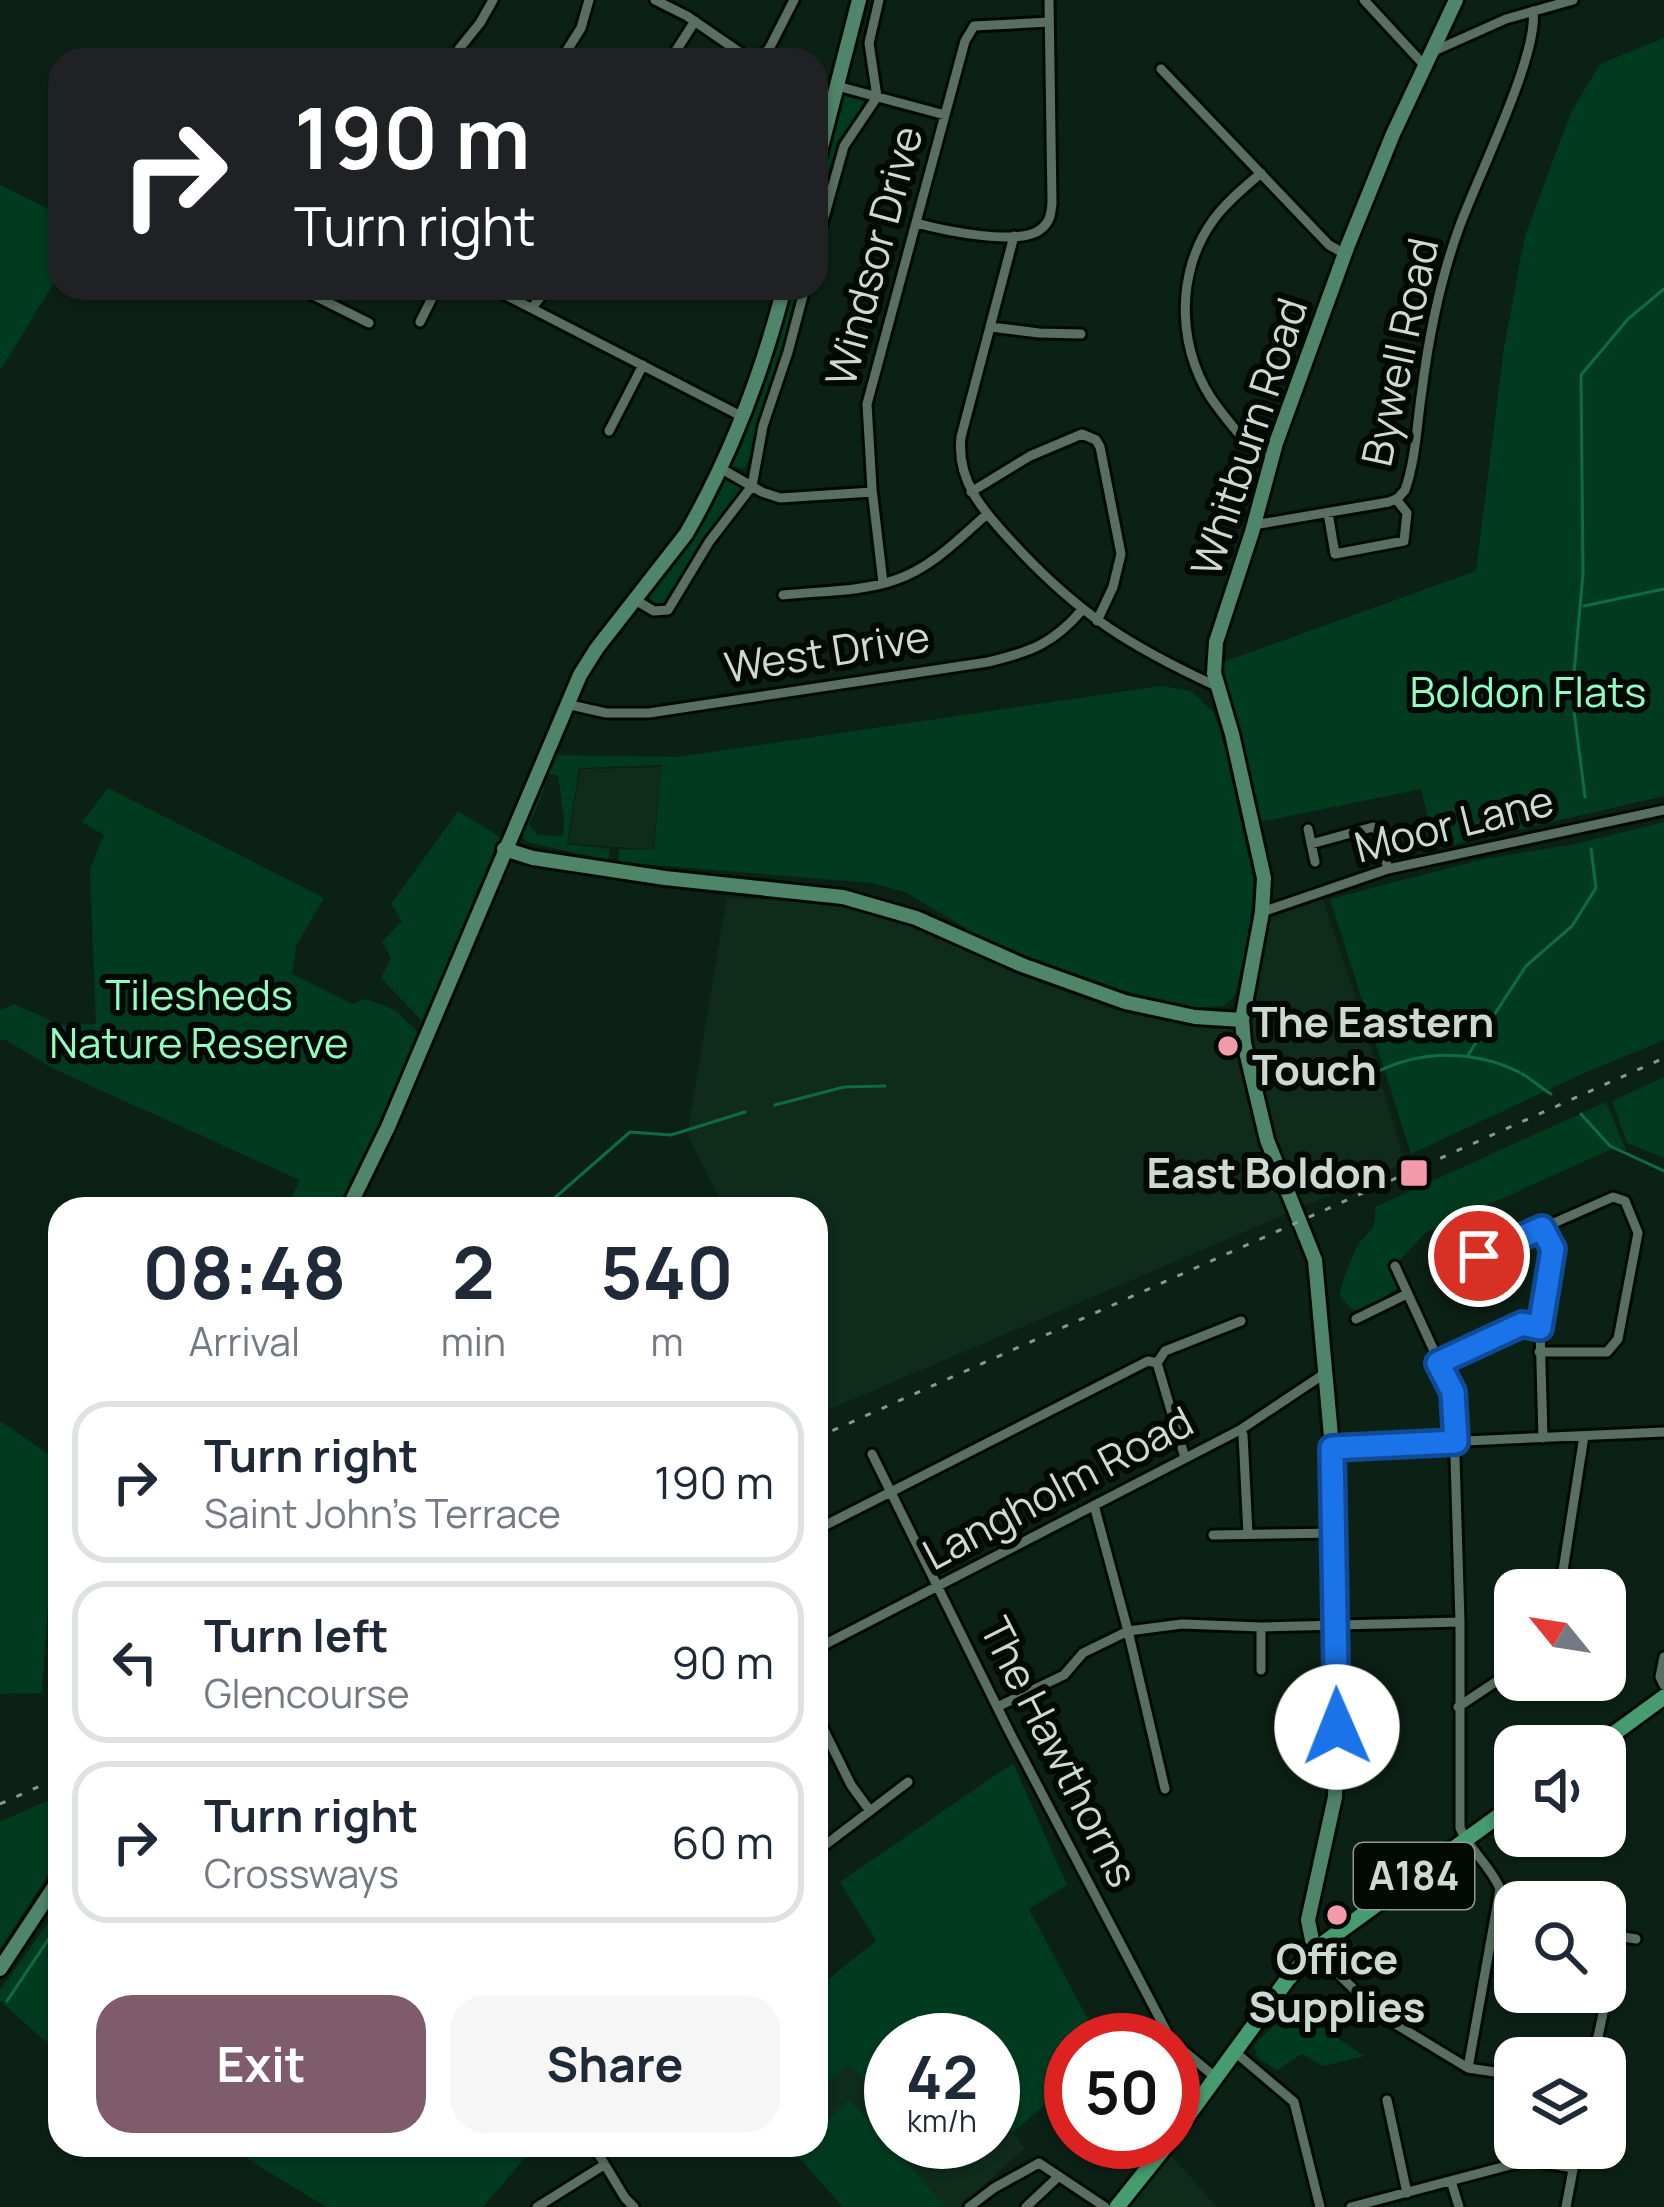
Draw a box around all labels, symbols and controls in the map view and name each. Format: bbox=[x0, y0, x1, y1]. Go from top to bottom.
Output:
text: 190 m bbox=[294, 79, 531, 194]
icon: right bbox=[96, 96, 252, 252]
street label: Windsor Drive bbox=[811, 119, 936, 392]
text: Turn right bbox=[294, 188, 536, 262]
street label: Bywell Road bbox=[1347, 233, 1451, 471]
street label: Whitburn Road bbox=[1176, 290, 1320, 583]
street label: West Drive bbox=[720, 606, 934, 696]
park label: Boldon Flats bbox=[1410, 662, 1646, 720]
street label: Moor Lane bbox=[1348, 770, 1559, 876]
park label: Tilesheds Nature Reserve bbox=[49, 965, 349, 1071]
place label: The Eastern Touch bbox=[1252, 992, 1494, 1098]
marker: The Eastern Touch bbox=[1215, 1033, 1241, 1059]
place label: East Boldon bbox=[1147, 1143, 1387, 1201]
marker: East Boldon bbox=[1398, 1157, 1430, 1189]
pin bbox=[1428, 1205, 1530, 1307]
text: 08:48 bbox=[142, 1222, 346, 1321]
text: 2 bbox=[452, 1222, 495, 1321]
text: 540 bbox=[600, 1222, 734, 1321]
icon: arrive bbox=[1446, 1223, 1512, 1289]
text: Arrival bbox=[189, 1314, 300, 1368]
text: min bbox=[441, 1314, 506, 1368]
text: m bbox=[650, 1314, 684, 1368]
street label: Langholm Road bbox=[912, 1392, 1203, 1583]
text: Turn right bbox=[204, 1424, 418, 1486]
icon: right bbox=[102, 1449, 168, 1515]
text: 190 m bbox=[654, 1451, 774, 1513]
text: Saint John's Terrace bbox=[204, 1486, 561, 1540]
north arrow bbox=[1494, 1569, 1626, 1701]
map controls bbox=[1494, 1569, 1626, 2169]
text: Turn left bbox=[204, 1604, 389, 1666]
street label: The Hawthorns bbox=[967, 1607, 1153, 1896]
icon: left bbox=[102, 1629, 168, 1695]
text: 90 m bbox=[671, 1631, 774, 1693]
position arrow bbox=[1274, 1664, 1400, 1790]
text: Glencourse bbox=[204, 1666, 410, 1720]
button: sound bbox=[1494, 1725, 1626, 1857]
text: Turn right bbox=[204, 1784, 418, 1846]
icon: right bbox=[102, 1809, 168, 1875]
text: 60 m bbox=[671, 1811, 774, 1873]
road number: A184 bbox=[1354, 1843, 1474, 1909]
text: Crossways bbox=[204, 1846, 399, 1900]
button: search bbox=[1494, 1881, 1626, 2013]
marker: Office Supplies bbox=[1324, 1902, 1350, 1928]
place label: Office Supplies bbox=[1248, 1929, 1426, 2035]
button: Exit bbox=[96, 1995, 426, 2133]
button: Share bbox=[450, 1995, 780, 2133]
speed limit sign: 50 bbox=[1044, 2013, 1200, 2169]
text: 42 bbox=[906, 2035, 978, 2117]
button: layers bbox=[1494, 2037, 1626, 2169]
text: km/h bbox=[907, 2100, 977, 2141]

